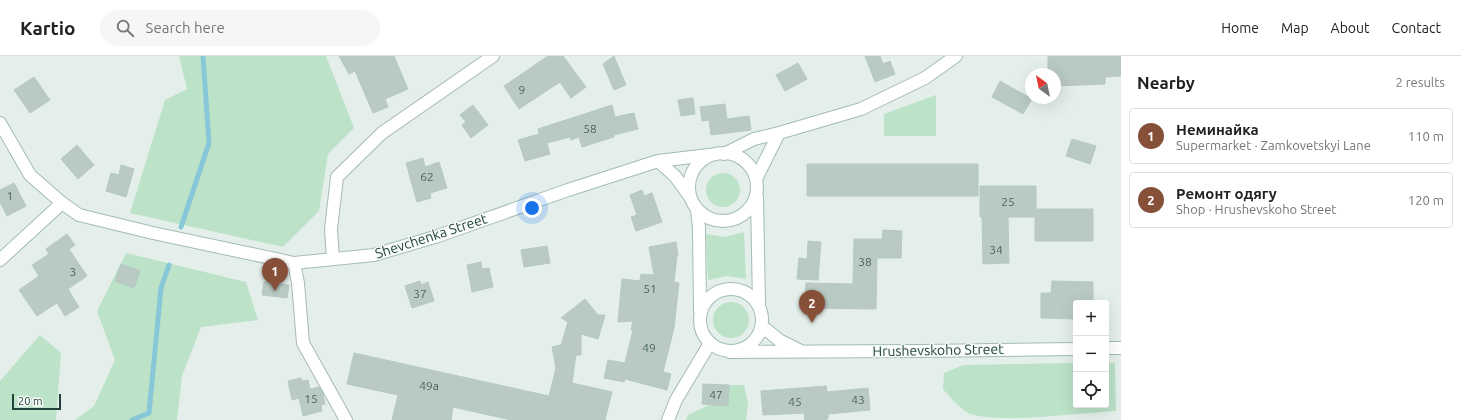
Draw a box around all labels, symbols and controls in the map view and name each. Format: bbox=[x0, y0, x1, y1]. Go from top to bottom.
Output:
search box bbox=[100, 10, 380, 46]
text: Kartio bbox=[20, 17, 76, 39]
icon: search bbox=[114, 17, 136, 39]
text: Search here bbox=[146, 19, 225, 36]
text: Home bbox=[1221, 20, 1259, 36]
text: Map bbox=[1281, 20, 1309, 36]
text: About bbox=[1331, 20, 1370, 36]
text: Contact bbox=[1392, 20, 1441, 36]
north arrow bbox=[1025, 68, 1061, 104]
text: Nearby bbox=[1137, 73, 1195, 92]
text: 2 results bbox=[1395, 75, 1445, 89]
house number: 9 bbox=[519, 83, 525, 96]
text: Неминайка bbox=[1176, 121, 1259, 138]
house number: 58 bbox=[583, 122, 597, 135]
text: 1 bbox=[1147, 129, 1155, 143]
text: 110 m bbox=[1408, 129, 1444, 143]
text: Supermarket · Zamkovetskyi Lane bbox=[1176, 138, 1371, 152]
house number: 62 bbox=[420, 170, 434, 183]
text: Ремонт одягу bbox=[1176, 185, 1277, 202]
house number: 1 bbox=[7, 189, 13, 202]
text: 2 bbox=[1147, 193, 1155, 207]
text: 120 m bbox=[1408, 193, 1444, 207]
house number: 25 bbox=[1001, 195, 1015, 208]
your location bbox=[522, 198, 542, 218]
text: Shop · Hrushevskoho Street bbox=[1176, 202, 1336, 216]
street label: Shevchenka Street bbox=[373, 210, 489, 262]
house number: 34 bbox=[989, 243, 1003, 256]
house number: 38 bbox=[858, 255, 872, 268]
pin: 1 bbox=[262, 258, 288, 291]
house number: 3 bbox=[70, 265, 76, 278]
house number: 51 bbox=[643, 282, 657, 295]
house number: 37 bbox=[413, 287, 427, 300]
pin: 2 bbox=[799, 290, 825, 323]
map controls bbox=[1073, 300, 1109, 408]
button: + bbox=[1073, 300, 1109, 336]
button: − bbox=[1073, 336, 1109, 372]
house number: 49 bbox=[642, 341, 656, 354]
street label: Hrushevskoho Street bbox=[872, 341, 1004, 359]
button: locate bbox=[1073, 372, 1109, 408]
house number: 49а bbox=[419, 379, 439, 392]
house number: 47 bbox=[709, 388, 723, 401]
scale bar bbox=[12, 392, 61, 411]
house number: 15 bbox=[304, 392, 318, 405]
house number: 43 bbox=[851, 393, 865, 406]
text: 20 m bbox=[18, 395, 42, 407]
house number: 45 bbox=[788, 395, 802, 408]

